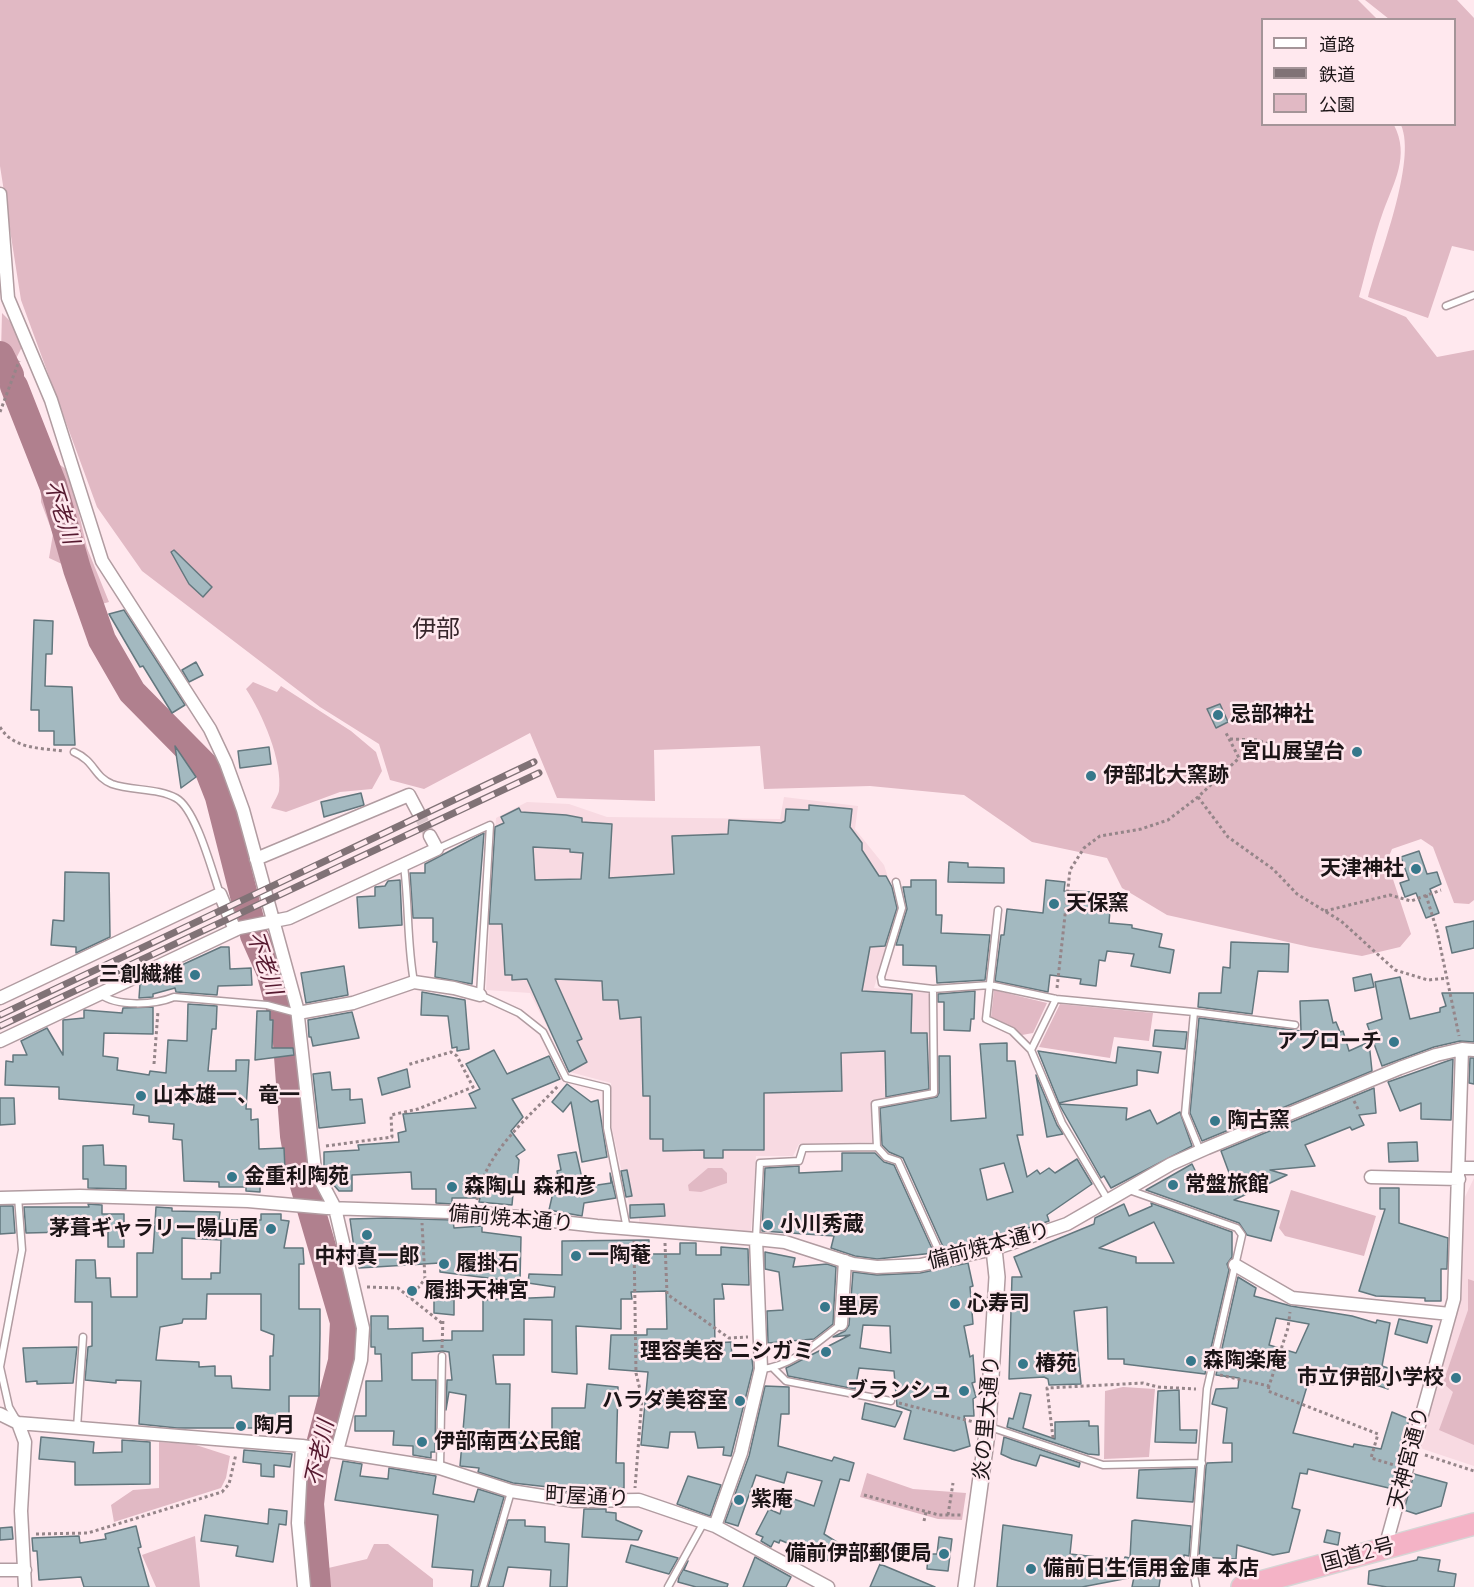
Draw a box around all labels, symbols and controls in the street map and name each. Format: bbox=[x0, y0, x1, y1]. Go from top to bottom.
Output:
legend bbox=[1261, 18, 1456, 126]
text: 道路 bbox=[1319, 33, 1355, 56]
text: 鉄道 bbox=[1319, 63, 1355, 86]
text: 公園 bbox=[1319, 93, 1355, 116]
water label: 不老川 bbox=[38, 477, 84, 547]
district label: 伊部 bbox=[412, 616, 460, 644]
place label: 忌部神社 bbox=[1230, 702, 1314, 728]
marker: 忌部神社 bbox=[1211, 708, 1225, 722]
place label: 宮山展望台 bbox=[1240, 739, 1345, 765]
marker: 宮山展望台 bbox=[1350, 745, 1364, 759]
place label: 伊部北大窯跡 bbox=[1103, 763, 1229, 789]
marker: 伊部北大窯跡 bbox=[1084, 769, 1098, 783]
place label: 天津神社 bbox=[1320, 856, 1404, 882]
marker: 天津神社 bbox=[1409, 862, 1423, 876]
place label: 天保窯 bbox=[1066, 891, 1129, 917]
marker: 天保窯 bbox=[1047, 897, 1061, 911]
water label: 不老川 bbox=[241, 928, 287, 998]
place label: 三創繊維 bbox=[99, 962, 183, 988]
marker: 三創繊維 bbox=[188, 968, 202, 982]
place label: アプローチ bbox=[1277, 1029, 1382, 1055]
marker: アプローチ bbox=[1387, 1035, 1401, 1049]
place label: 山本雄一、竜一 bbox=[153, 1083, 300, 1109]
marker: 山本雄一、竜一 bbox=[134, 1089, 148, 1103]
place label: 陶古窯 bbox=[1227, 1108, 1290, 1134]
marker: 陶古窯 bbox=[1208, 1114, 1222, 1128]
place label: 金重利陶苑 bbox=[244, 1164, 349, 1190]
marker: 金重利陶苑 bbox=[225, 1170, 239, 1184]
place label: 常盤旅館 bbox=[1185, 1172, 1269, 1198]
place label: 森陶山 森和彦 bbox=[464, 1174, 596, 1200]
marker: 常盤旅館 bbox=[1166, 1178, 1180, 1192]
marker: 森陶山 森和彦 bbox=[445, 1180, 459, 1194]
street label: 備前焼本通り bbox=[447, 1201, 575, 1237]
place label: 小川秀蔵 bbox=[780, 1212, 864, 1238]
place label: 茅葺ギャラリー陽山居 bbox=[49, 1216, 259, 1242]
marker: 小川秀蔵 bbox=[761, 1218, 775, 1232]
street label: 備前焼本通り bbox=[925, 1218, 1053, 1274]
marker: 茅葺ギャラリー陽山居 bbox=[264, 1222, 278, 1236]
marker: 中村真一郎 bbox=[360, 1228, 374, 1242]
place label: 一陶菴 bbox=[588, 1243, 651, 1269]
place label: 中村真一郎 bbox=[315, 1244, 419, 1270]
marker: 一陶菴 bbox=[569, 1249, 583, 1263]
place label: 履掛石 bbox=[456, 1251, 519, 1277]
marker: 履掛石 bbox=[437, 1257, 451, 1271]
place label: 履掛天神宮 bbox=[424, 1278, 529, 1304]
marker: 履掛天神宮 bbox=[405, 1284, 419, 1298]
place label: 心寿司 bbox=[967, 1291, 1030, 1317]
place label: 里房 bbox=[837, 1294, 879, 1320]
marker: 心寿司 bbox=[948, 1297, 962, 1311]
marker: 里房 bbox=[818, 1300, 832, 1314]
place label: 理容美容 ニシガミ bbox=[640, 1339, 814, 1365]
marker: 理容美容 ニシガミ bbox=[819, 1345, 833, 1359]
place label: 森陶楽庵 bbox=[1203, 1348, 1287, 1374]
place label: 椿苑 bbox=[1035, 1351, 1077, 1377]
street label: 炎の里大通り bbox=[969, 1354, 1005, 1482]
marker: 森陶楽庵 bbox=[1184, 1354, 1198, 1368]
marker: 椿苑 bbox=[1016, 1357, 1030, 1371]
place label: 市立伊部小学校 bbox=[1297, 1365, 1444, 1391]
marker: 市立伊部小学校 bbox=[1449, 1371, 1463, 1385]
place label: ブランシュ bbox=[847, 1378, 952, 1404]
marker: ブランシュ bbox=[957, 1384, 971, 1398]
place label: ハラダ美容室 bbox=[602, 1388, 728, 1414]
marker: ハラダ美容室 bbox=[733, 1394, 747, 1408]
street label: 天神宮通り bbox=[1383, 1404, 1435, 1512]
place label: 陶月 bbox=[253, 1413, 295, 1439]
water label: 不老川 bbox=[300, 1418, 340, 1488]
marker: 陶月 bbox=[234, 1419, 248, 1433]
place label: 伊部南西公民館 bbox=[434, 1429, 581, 1455]
marker: 伊部南西公民館 bbox=[415, 1435, 429, 1449]
street label: 町屋通り bbox=[544, 1482, 630, 1512]
place label: 紫庵 bbox=[751, 1487, 793, 1513]
marker: 紫庵 bbox=[732, 1493, 746, 1507]
street label: 国道2号 bbox=[1319, 1533, 1397, 1577]
place label: 備前伊部郵便局 bbox=[785, 1541, 932, 1567]
marker: 備前伊部郵便局 bbox=[937, 1547, 951, 1561]
place label: 備前日生信用金庫 本店 bbox=[1043, 1556, 1259, 1582]
marker: 備前日生信用金庫 本店 bbox=[1024, 1562, 1038, 1576]

